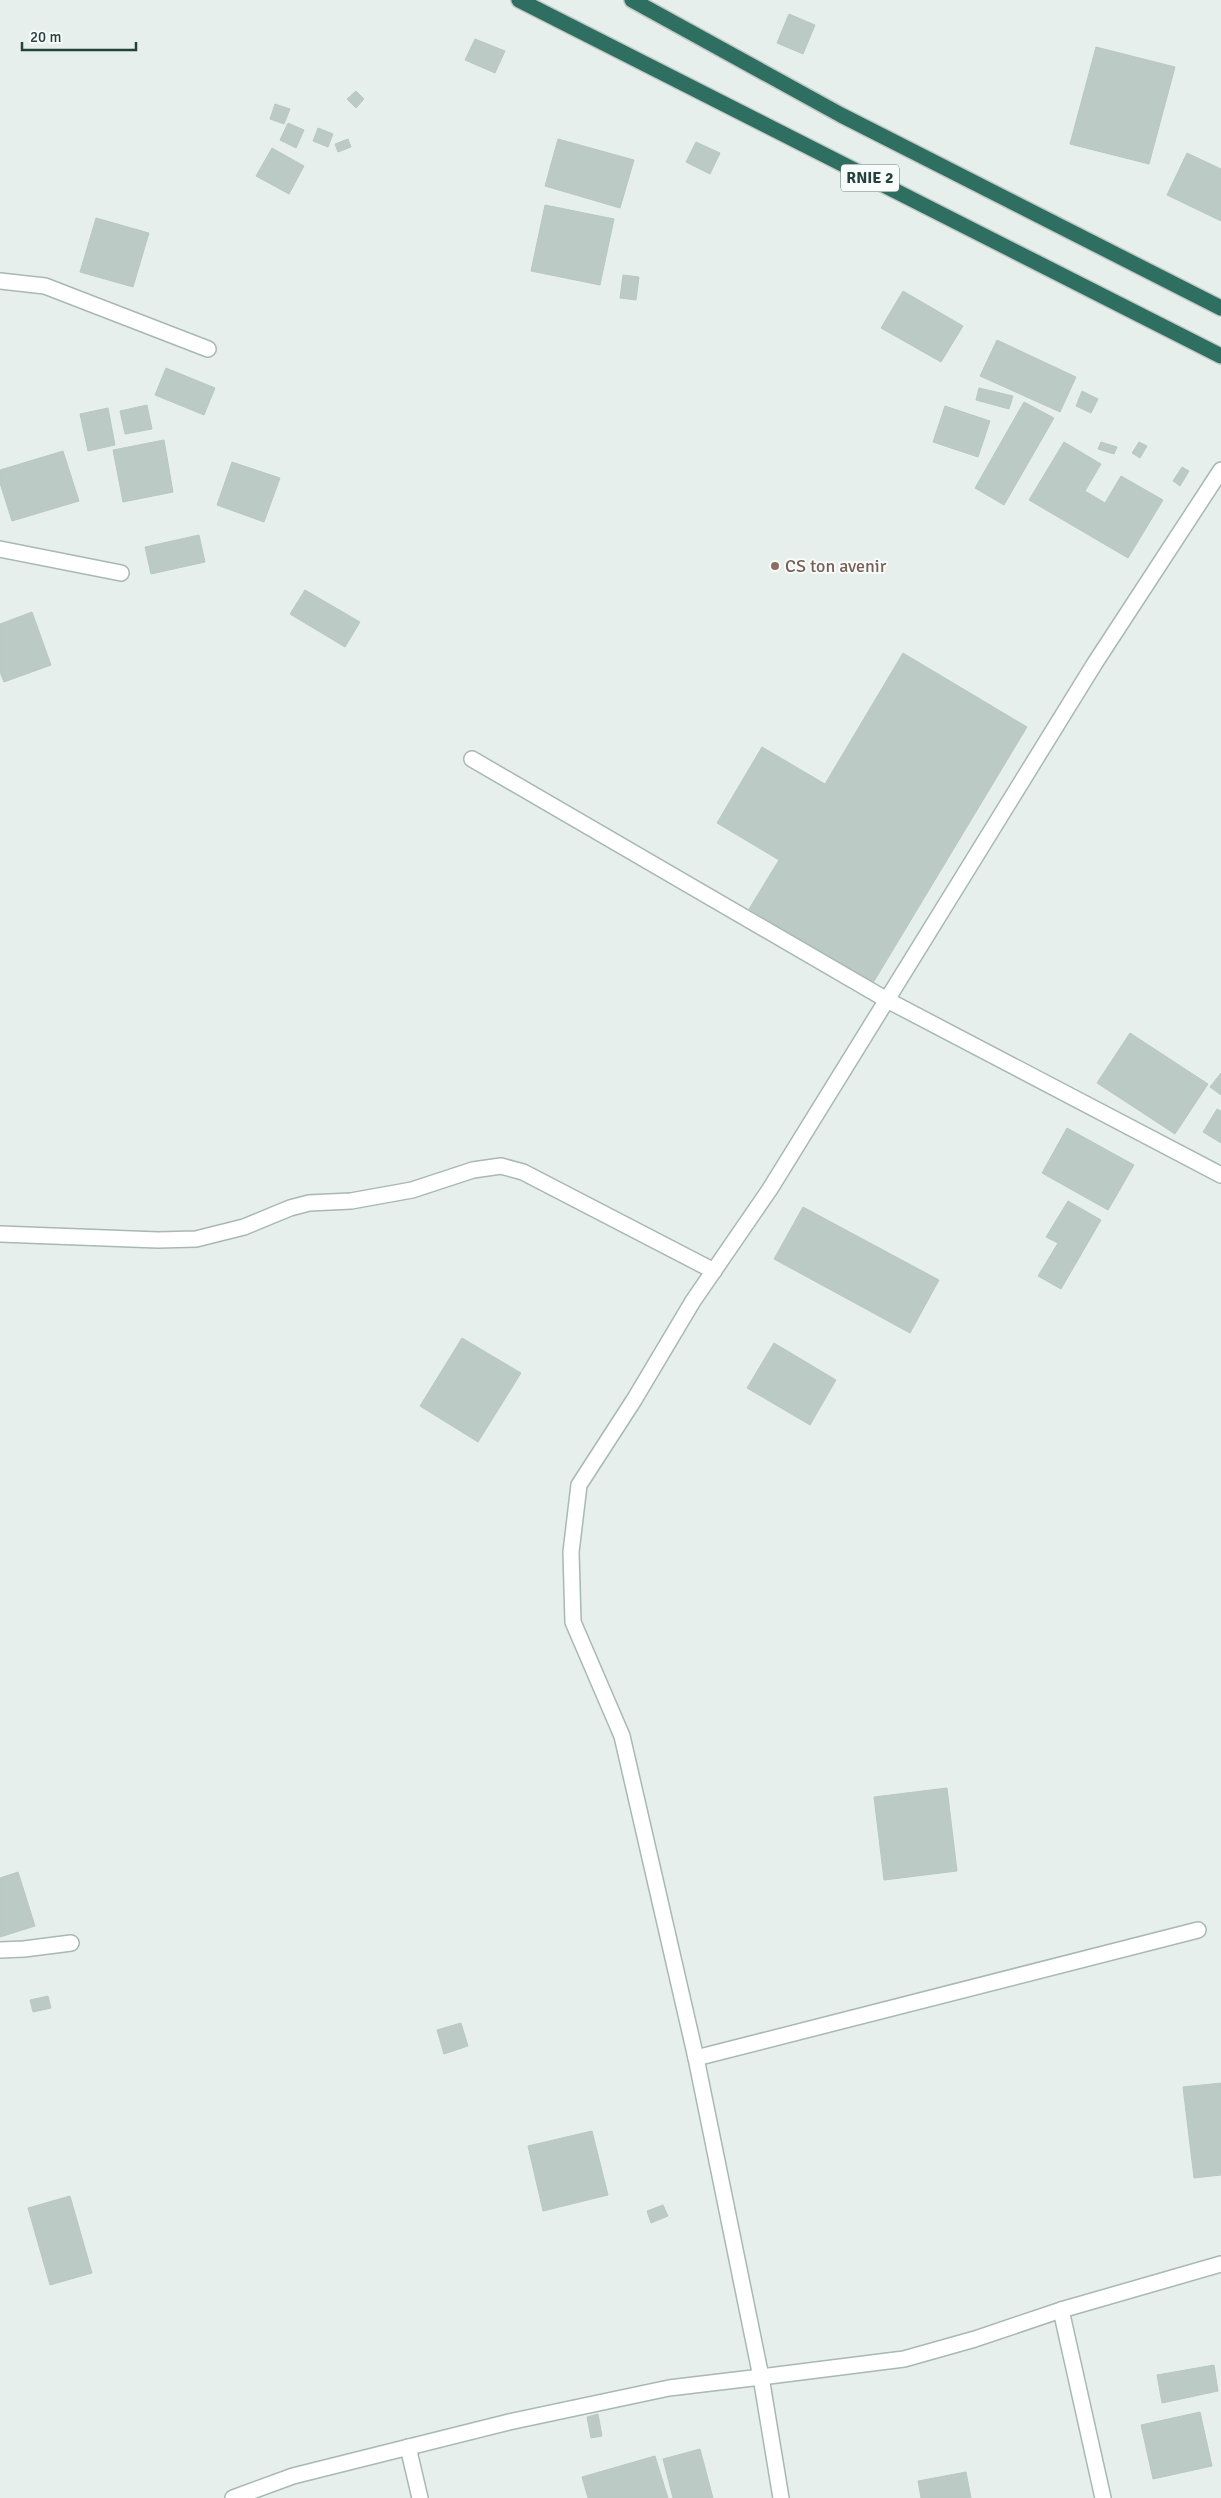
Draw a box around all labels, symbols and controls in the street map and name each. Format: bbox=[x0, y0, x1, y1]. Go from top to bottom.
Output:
scale bar bbox=[22, 20, 136, 52]
text: 20 m bbox=[30, 28, 61, 46]
road number: RNIE 2 bbox=[841, 164, 899, 192]
place label: CS ton avenir bbox=[785, 555, 887, 577]
marker: CS ton avenir bbox=[769, 560, 781, 572]

